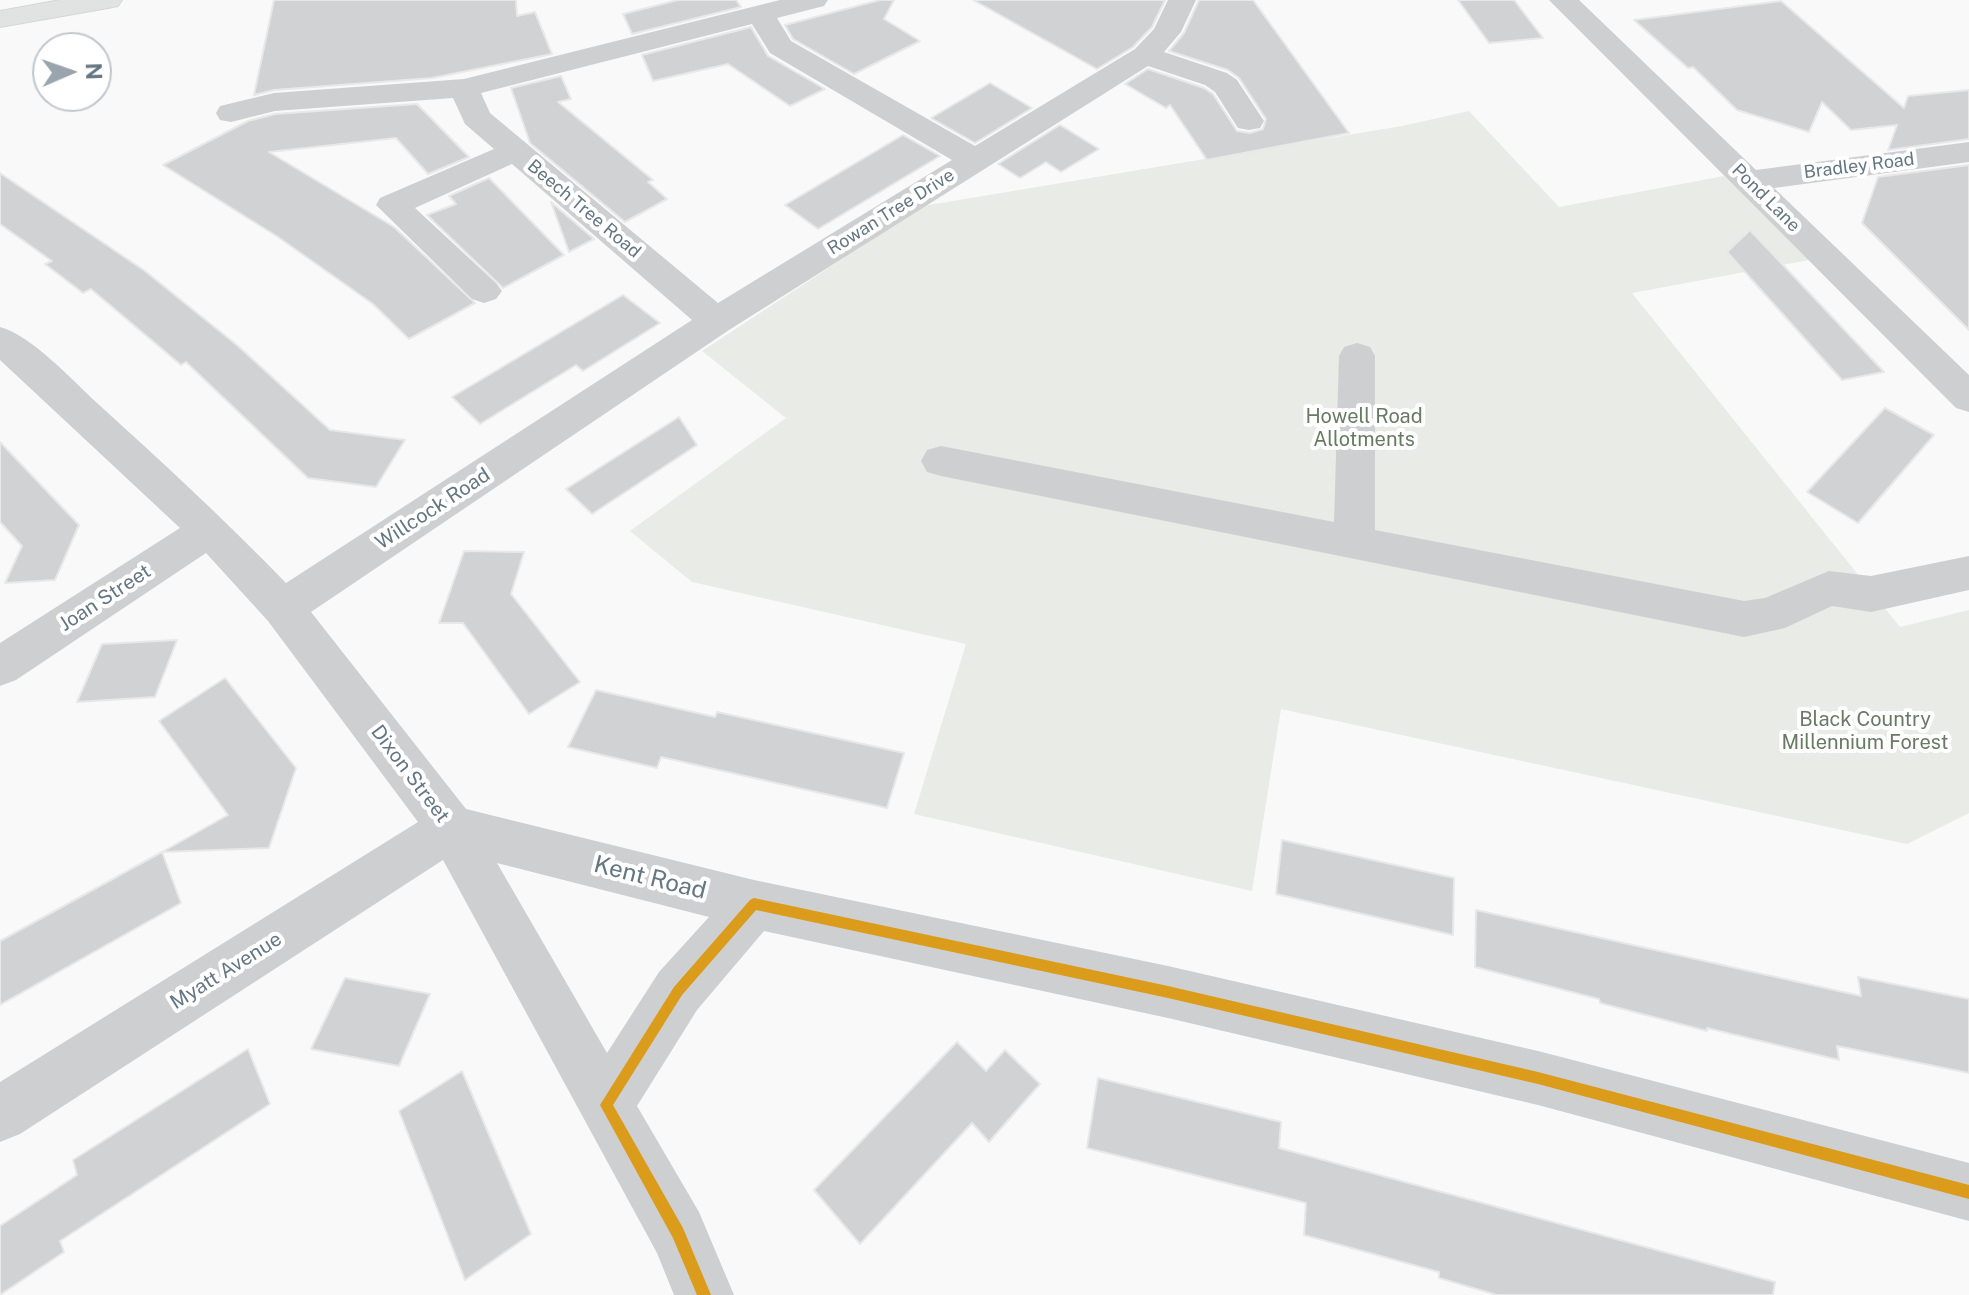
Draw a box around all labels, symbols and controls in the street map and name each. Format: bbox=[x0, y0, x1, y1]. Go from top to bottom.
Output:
north arrow bbox=[32, 32, 112, 112]
text: N bbox=[81, 62, 107, 80]
street label: Bradley Road bbox=[1802, 148, 1916, 184]
street label: Beech Tree Road bbox=[523, 155, 645, 263]
street label: Pond Lane bbox=[1727, 159, 1805, 237]
street label: Rowan Tree Drive bbox=[824, 164, 958, 260]
park label: Howell Road Allotments bbox=[1305, 405, 1423, 452]
street label: Willcock Road bbox=[371, 463, 495, 555]
street label: Joan Street bbox=[55, 559, 155, 637]
park label: Black Country Millennium Forest bbox=[1782, 708, 1948, 755]
street label: Dixon Street bbox=[366, 721, 454, 827]
street label: Kent Road bbox=[591, 850, 709, 906]
street label: Myatt Avenue bbox=[166, 927, 286, 1015]

